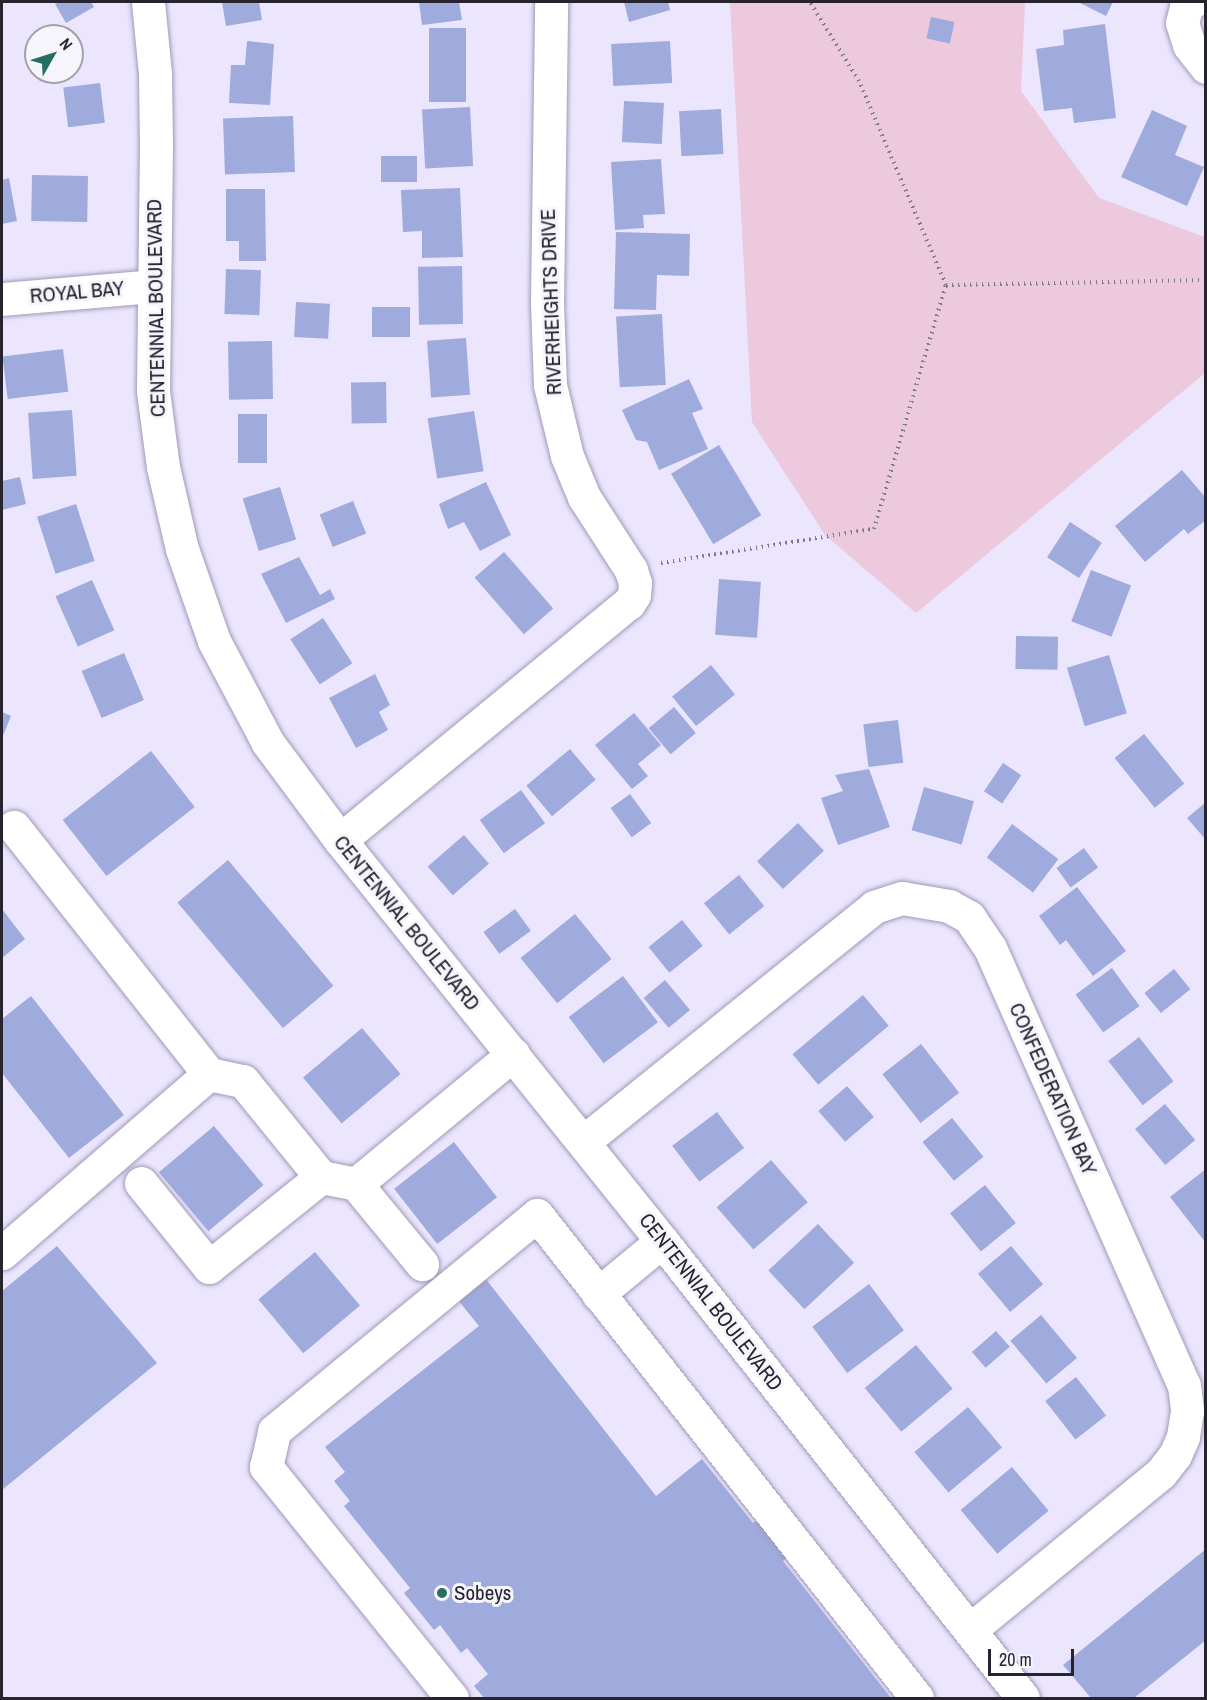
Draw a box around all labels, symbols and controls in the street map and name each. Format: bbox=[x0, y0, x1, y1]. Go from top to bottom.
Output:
north arrow bbox=[24, 24, 84, 84]
text: N bbox=[55, 33, 78, 55]
street label: CENTENNIAL BOULEVARD bbox=[141, 198, 171, 418]
street label: RIVERHEIGHTS DRIVE bbox=[535, 208, 567, 396]
street label: ROYAL BAY bbox=[29, 275, 125, 309]
street label: CENTENNIAL BOULEVARD bbox=[328, 830, 486, 1016]
street label: CONFEDERATION BAY bbox=[1004, 999, 1102, 1179]
street label: CENTENNIAL BOULEVARD bbox=[634, 1208, 788, 1396]
place label: Sobeys bbox=[454, 1580, 511, 1606]
marker: Sobeys bbox=[435, 1586, 449, 1600]
scale bar bbox=[991, 1637, 1076, 1675]
text: 20 m bbox=[999, 1647, 1032, 1672]

